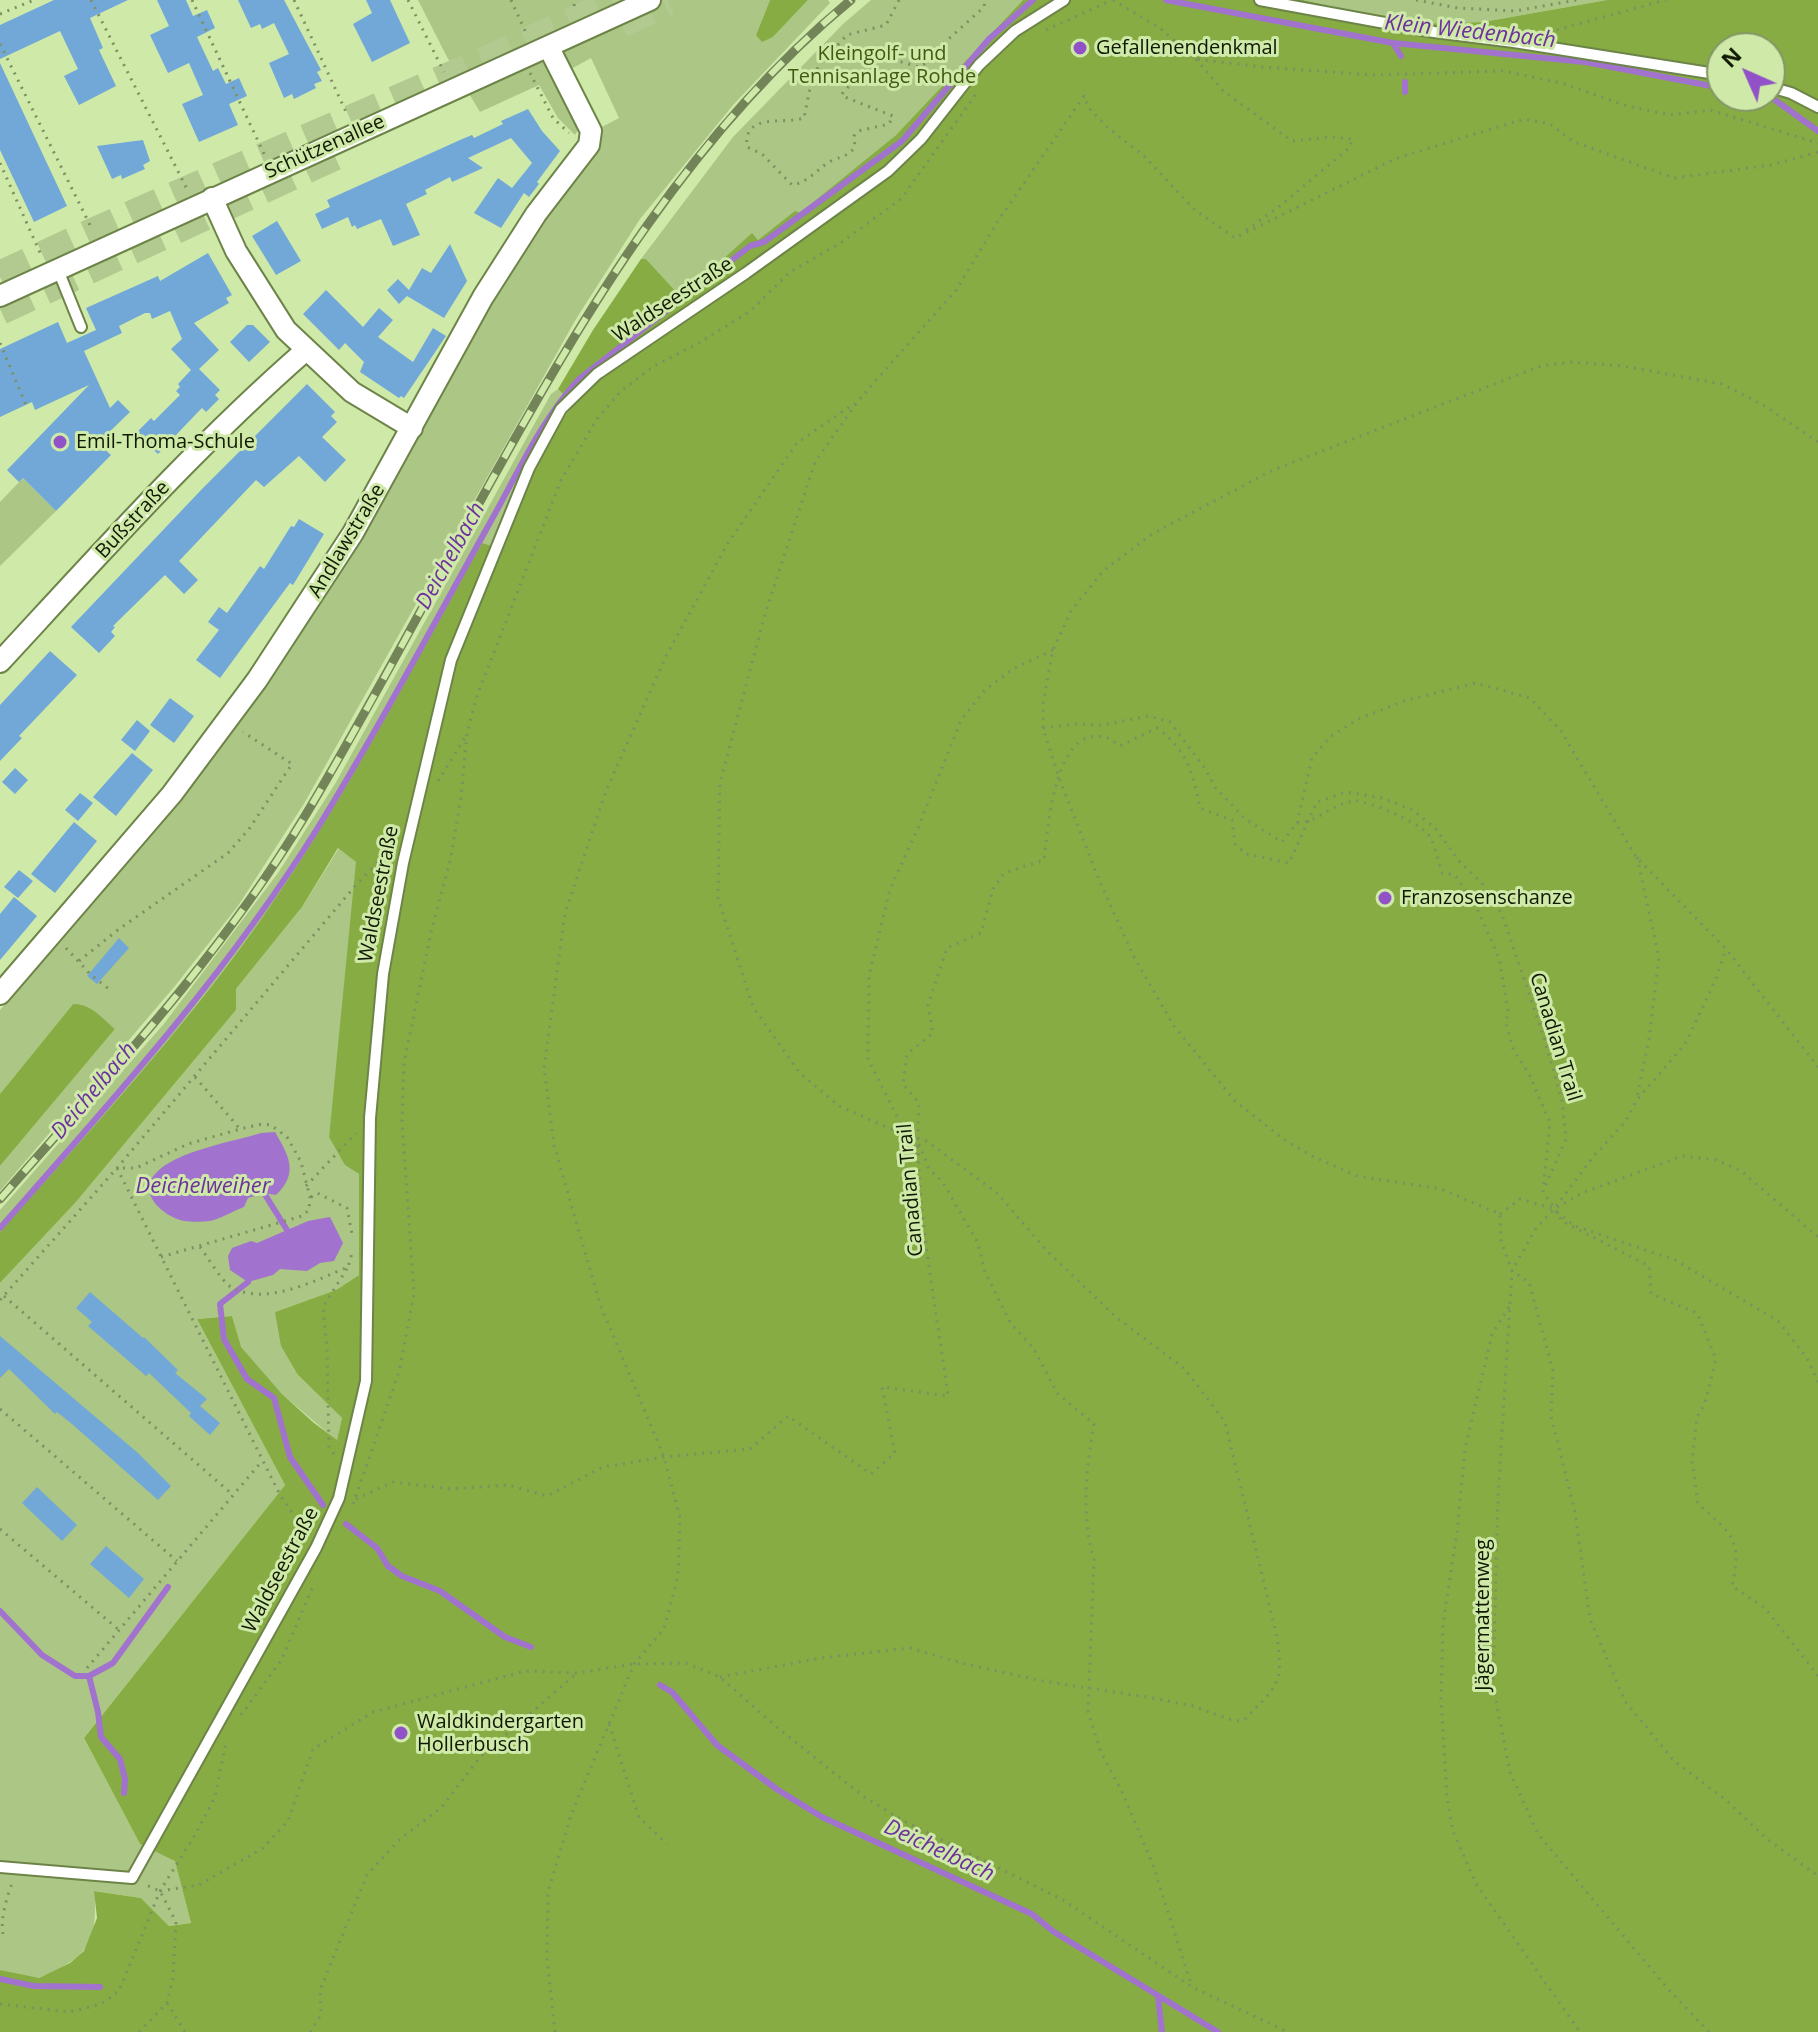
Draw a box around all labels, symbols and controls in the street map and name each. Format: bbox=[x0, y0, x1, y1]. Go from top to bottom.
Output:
water label: Klein Wiedenbach bbox=[1383, 10, 1557, 54]
north arrow bbox=[1706, 32, 1786, 112]
place label: Gefallenendenkmal bbox=[1096, 36, 1278, 60]
marker: Gefallenendenkmal bbox=[1071, 39, 1089, 57]
text: N bbox=[1714, 40, 1747, 73]
park label: Kleingolf- und Tennisanlage Rohde bbox=[788, 42, 976, 89]
street label: Schützenallee bbox=[261, 110, 389, 184]
street label: Waldseestraße bbox=[608, 252, 738, 348]
place label: Emil-Thoma-Schule bbox=[76, 430, 255, 454]
marker: Emil-Thoma-Schule bbox=[51, 433, 69, 451]
street label: Bußstraße bbox=[91, 476, 175, 564]
street label: Andlawstraße bbox=[304, 480, 390, 602]
water label: Deichelbach bbox=[411, 498, 491, 614]
street label: Waldseestraße bbox=[354, 824, 404, 964]
place label: Franzosenschanze bbox=[1401, 886, 1573, 910]
marker: Franzosenschanze bbox=[1376, 889, 1394, 907]
street label: Canadian Trail bbox=[1524, 970, 1586, 1104]
water label: Deichelbach bbox=[46, 1037, 142, 1145]
street label: Canadian Trail bbox=[893, 1123, 929, 1257]
water label: Deichelweiher bbox=[136, 1174, 270, 1200]
street label: Waldseestraße bbox=[238, 1503, 324, 1637]
street label: Jägermattenweg bbox=[1471, 1539, 1495, 1691]
place label: Waldkindergarten Hollerbusch bbox=[417, 1710, 584, 1757]
marker: Waldkindergarten Hollerbusch bbox=[392, 1724, 410, 1742]
water label: Deichelbach bbox=[880, 1814, 998, 1888]

